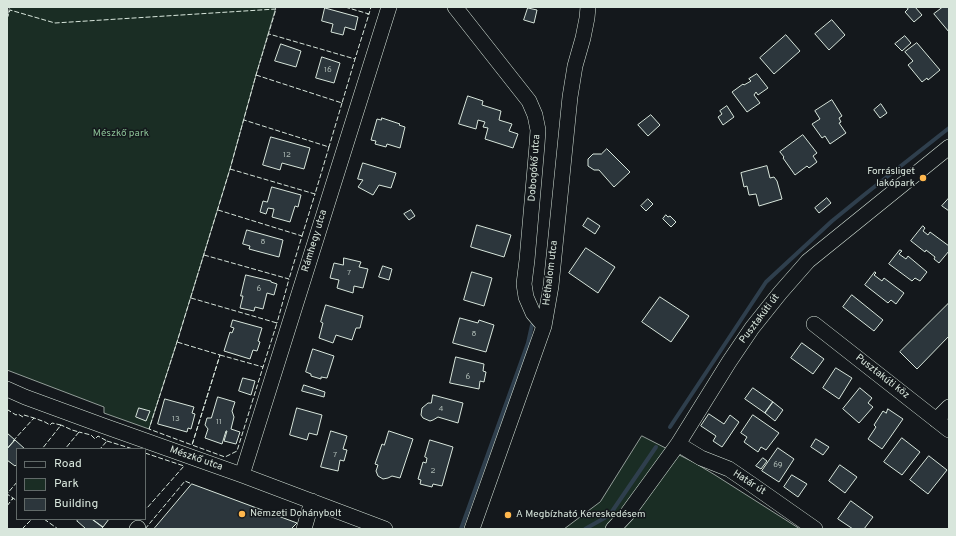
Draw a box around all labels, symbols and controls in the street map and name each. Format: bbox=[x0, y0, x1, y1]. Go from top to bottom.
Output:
house number: 16 bbox=[324, 65, 332, 75]
park label: Mészkő park bbox=[93, 128, 149, 140]
street label: Dobogókő utca bbox=[527, 134, 543, 202]
house number: 12 bbox=[283, 150, 291, 160]
place label: Forrásliget lakópark bbox=[867, 166, 915, 190]
marker: Forrásliget lakópark bbox=[918, 173, 928, 183]
street label: Rámhegy utca bbox=[300, 208, 330, 274]
house number: 8 bbox=[261, 237, 265, 247]
street label: Héthalom utca bbox=[541, 240, 561, 306]
house number: 7 bbox=[347, 268, 351, 278]
house number: 6 bbox=[257, 284, 261, 294]
street label: Pusztakúti út bbox=[737, 292, 783, 346]
house number: 8 bbox=[472, 329, 476, 339]
street label: Pusztakúti köz bbox=[853, 352, 911, 402]
house number: 6 bbox=[466, 372, 470, 382]
house number: 4 bbox=[439, 404, 443, 414]
house number: 13 bbox=[172, 414, 180, 424]
house number: 11 bbox=[216, 417, 222, 427]
street label: Mészkő utca bbox=[168, 444, 224, 474]
legend bbox=[16, 448, 146, 520]
house number: 7 bbox=[333, 450, 337, 460]
text: Road bbox=[54, 456, 82, 472]
house number: 69 bbox=[773, 460, 783, 470]
house number: 2 bbox=[431, 466, 435, 476]
street label: Határ út bbox=[730, 468, 768, 498]
text: Park bbox=[54, 476, 79, 492]
text: Building bbox=[54, 496, 98, 512]
place label: Nemzeti Dohánybolt bbox=[250, 508, 342, 520]
marker: Nemzeti Dohánybolt bbox=[237, 509, 247, 519]
place label: A Megbízható Kereskedésem bbox=[516, 509, 646, 521]
marker: A Megbízható Kereskedésem bbox=[503, 510, 513, 520]

